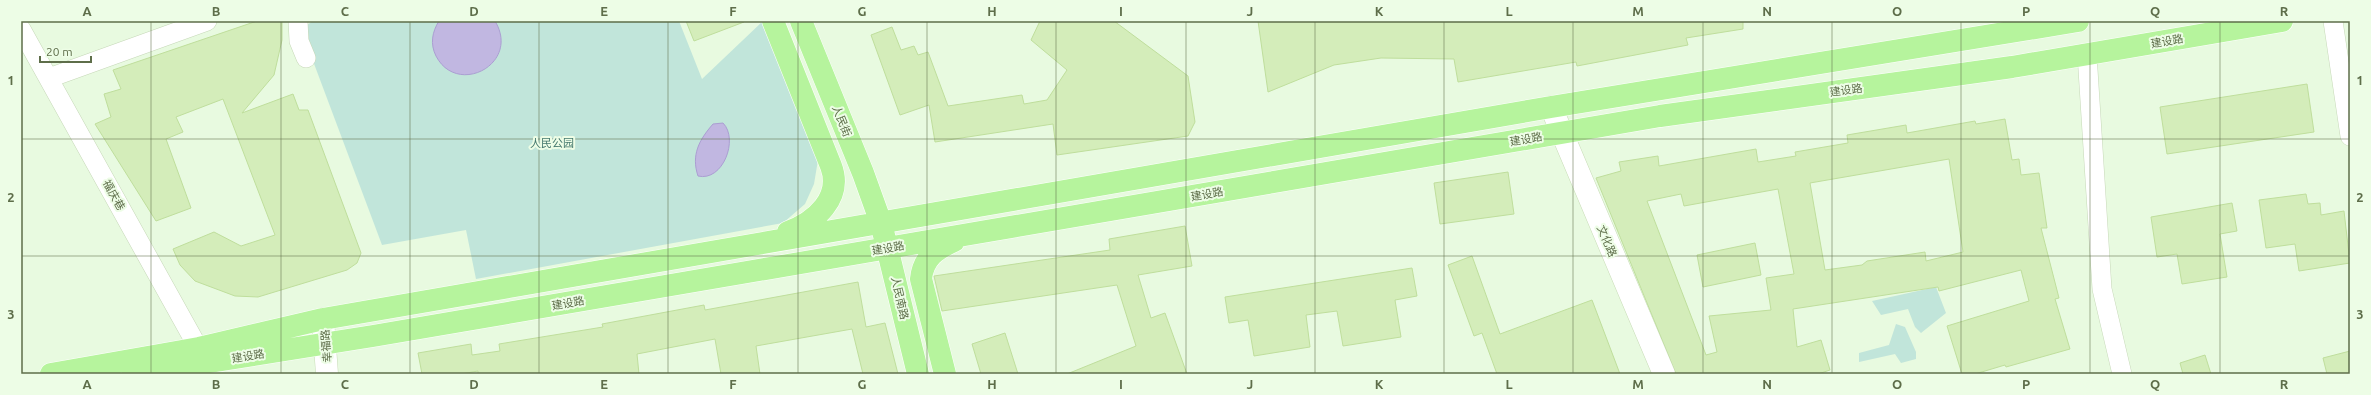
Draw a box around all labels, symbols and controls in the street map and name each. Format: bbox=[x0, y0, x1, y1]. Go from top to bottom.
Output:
text: A bbox=[82, 4, 92, 18]
text: B bbox=[212, 4, 221, 18]
text: C bbox=[341, 4, 350, 18]
text: D bbox=[469, 4, 479, 18]
text: E bbox=[600, 4, 608, 18]
text: F bbox=[729, 4, 737, 18]
text: G bbox=[858, 4, 867, 18]
text: H bbox=[987, 4, 997, 18]
text: I bbox=[1119, 4, 1123, 18]
text: J bbox=[1247, 4, 1253, 18]
text: K bbox=[1375, 4, 1384, 18]
text: L bbox=[1505, 4, 1513, 18]
text: M bbox=[1632, 4, 1644, 18]
text: N bbox=[1762, 4, 1772, 18]
text: O bbox=[1892, 4, 1902, 18]
text: P bbox=[2022, 4, 2030, 18]
text: Q bbox=[2150, 4, 2160, 18]
text: R bbox=[2280, 4, 2289, 18]
street label: 建设路 bbox=[2150, 32, 2184, 50]
scale bar bbox=[40, 38, 91, 64]
text: 20 m bbox=[46, 45, 73, 58]
text: 1 bbox=[7, 73, 15, 87]
text: 1 bbox=[2356, 73, 2364, 87]
street label: 建设路 bbox=[1829, 82, 1863, 98]
street label: 人民街 bbox=[830, 103, 854, 139]
street label: 建设路 bbox=[1509, 130, 1543, 148]
park label: 人民公园 bbox=[530, 137, 574, 149]
street label: 福庆巷 bbox=[101, 178, 127, 212]
street label: 建设路 bbox=[1190, 185, 1224, 203]
text: 2 bbox=[7, 190, 15, 204]
text: 2 bbox=[2356, 190, 2364, 204]
street label: 文化路 bbox=[1595, 223, 1619, 259]
street label: 建设路 bbox=[871, 239, 905, 257]
street label: 人民南路 bbox=[889, 275, 911, 321]
street label: 建设路 bbox=[551, 294, 585, 312]
text: 3 bbox=[7, 307, 15, 321]
text: 3 bbox=[2356, 307, 2364, 321]
street label: 幸福路 bbox=[319, 329, 333, 363]
street label: 建设路 bbox=[231, 347, 265, 365]
text: A bbox=[82, 377, 92, 391]
text: B bbox=[212, 377, 221, 391]
text: C bbox=[341, 377, 350, 391]
text: D bbox=[469, 377, 479, 391]
text: E bbox=[600, 377, 608, 391]
text: F bbox=[729, 377, 737, 391]
text: G bbox=[858, 377, 867, 391]
text: H bbox=[987, 377, 997, 391]
text: I bbox=[1119, 377, 1123, 391]
text: J bbox=[1247, 377, 1253, 391]
text: K bbox=[1375, 377, 1384, 391]
text: L bbox=[1505, 377, 1513, 391]
text: M bbox=[1632, 377, 1644, 391]
text: N bbox=[1762, 377, 1772, 391]
text: O bbox=[1892, 377, 1902, 391]
text: P bbox=[2022, 377, 2030, 391]
text: Q bbox=[2150, 377, 2160, 391]
text: R bbox=[2280, 377, 2289, 391]

